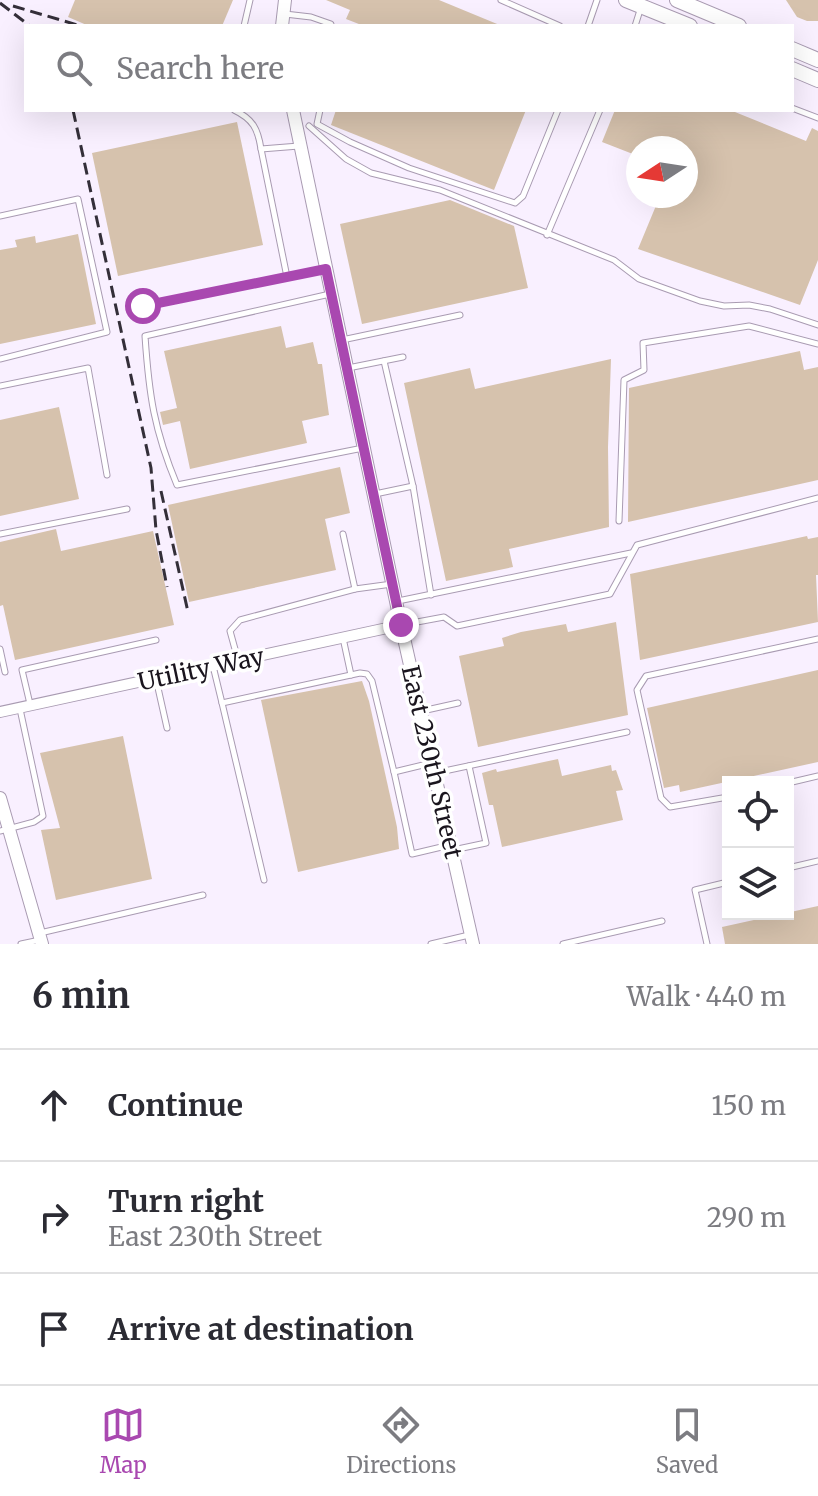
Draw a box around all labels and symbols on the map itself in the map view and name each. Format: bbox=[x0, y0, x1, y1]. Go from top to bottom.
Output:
north arrow bbox=[626, 136, 698, 208]
route start bbox=[125, 288, 161, 324]
route end bbox=[383, 607, 419, 643]
street label: Utility Way bbox=[135, 641, 267, 697]
street label: East 230th Street bbox=[395, 662, 469, 862]

